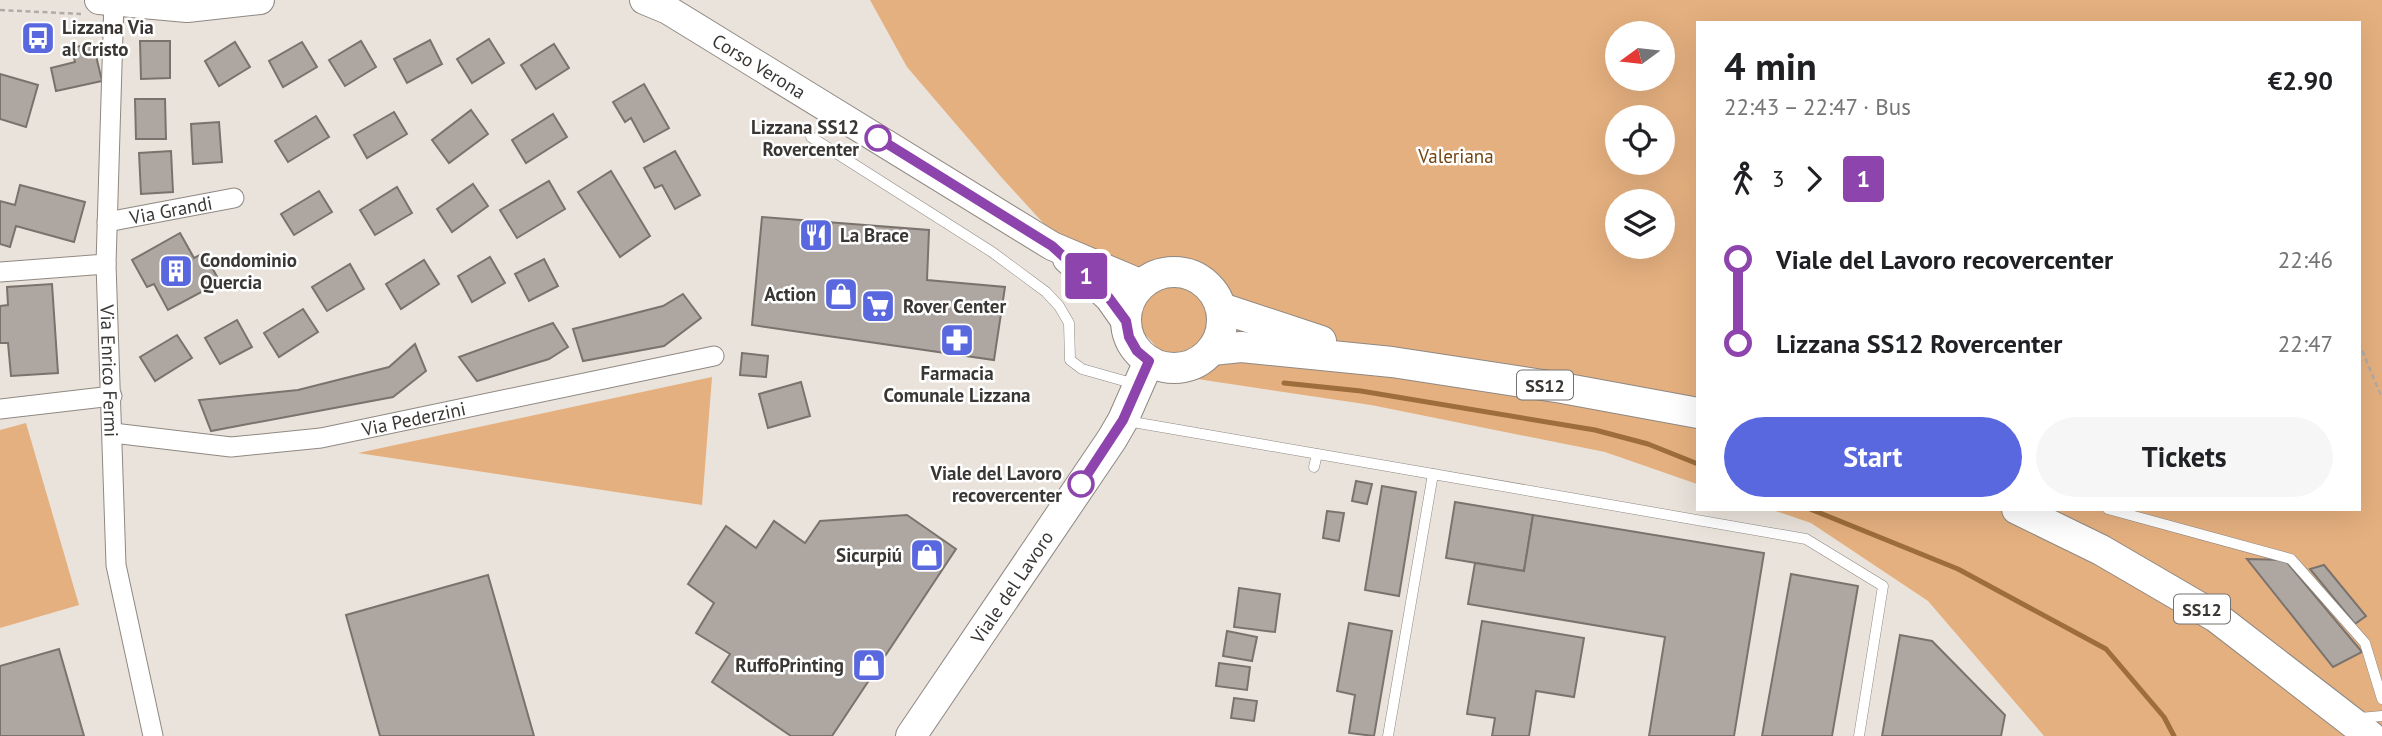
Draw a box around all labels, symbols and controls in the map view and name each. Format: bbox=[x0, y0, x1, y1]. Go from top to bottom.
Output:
place label: Lizzana Via al Cristo bbox=[62, 15, 154, 61]
bus stop icon: Lizzana Via al Cristo bbox=[19, 19, 57, 57]
north arrow bbox=[1605, 21, 1675, 91]
map controls bbox=[1605, 21, 1675, 259]
street label: Corso Verona bbox=[708, 28, 810, 104]
text: 4 min bbox=[1724, 41, 1817, 90]
text: €2.90 bbox=[2268, 64, 2333, 97]
text: 22:43 – 22:47 · Bus bbox=[1724, 92, 1911, 121]
button: locate bbox=[1605, 105, 1675, 175]
place label: Lizzana SS12 Rovercenter bbox=[751, 115, 859, 161]
marker: Lizzana SS12 Rovercenter bbox=[865, 125, 891, 151]
park label: Valeriana bbox=[1417, 144, 1494, 168]
icon: walk bbox=[1724, 160, 1762, 198]
icon: forward bbox=[1795, 160, 1833, 198]
text: 1 bbox=[1857, 163, 1870, 194]
text: 3 bbox=[1772, 164, 1785, 193]
button: layers bbox=[1605, 189, 1675, 259]
street label: Via Grandi bbox=[127, 190, 214, 230]
restaurant icon: La Brace bbox=[797, 216, 835, 254]
place label: La Brace bbox=[840, 223, 909, 247]
text: Viale del Lavoro recovercenter bbox=[1776, 243, 2113, 276]
text: 22:46 bbox=[2278, 245, 2333, 274]
place label: Condominio Quercia bbox=[200, 248, 297, 294]
building icon: Condominio Quercia bbox=[157, 252, 195, 290]
line badge: 1 bbox=[1063, 253, 1109, 299]
text: 1 bbox=[1079, 260, 1093, 291]
shop icon: Action bbox=[822, 275, 860, 313]
place label: Action bbox=[764, 282, 816, 306]
supermarket icon: Rover Center bbox=[859, 287, 897, 325]
place label: Rover Center bbox=[903, 294, 1006, 318]
street label: Via Enrico Fermi bbox=[95, 303, 124, 437]
pharmacy icon: Farmacia Comunale Lizzana bbox=[938, 321, 976, 359]
text: Lizzana SS12 Rovercenter bbox=[1776, 327, 2062, 360]
text: 22:47 bbox=[2278, 329, 2333, 358]
place label: Farmacia Comunale Lizzana bbox=[884, 361, 1030, 407]
road number: SS12 bbox=[1517, 370, 1573, 400]
street label: Via Pederzini bbox=[359, 396, 468, 441]
button: Start bbox=[1724, 417, 2022, 497]
button: Tickets bbox=[2036, 417, 2333, 497]
place label: Viale del Lavoro recovercenter bbox=[930, 461, 1062, 507]
marker: Viale del Lavoro recovercenter bbox=[1068, 471, 1094, 497]
street label: Viale del Lavoro bbox=[965, 526, 1058, 649]
shop icon: Sicurpiú bbox=[908, 536, 946, 574]
place label: Sicurpiú bbox=[836, 543, 902, 567]
road number: SS12 bbox=[2174, 594, 2230, 624]
shop icon: RuffoPrinting bbox=[850, 646, 888, 684]
place label: RuffoPrinting bbox=[735, 653, 844, 677]

